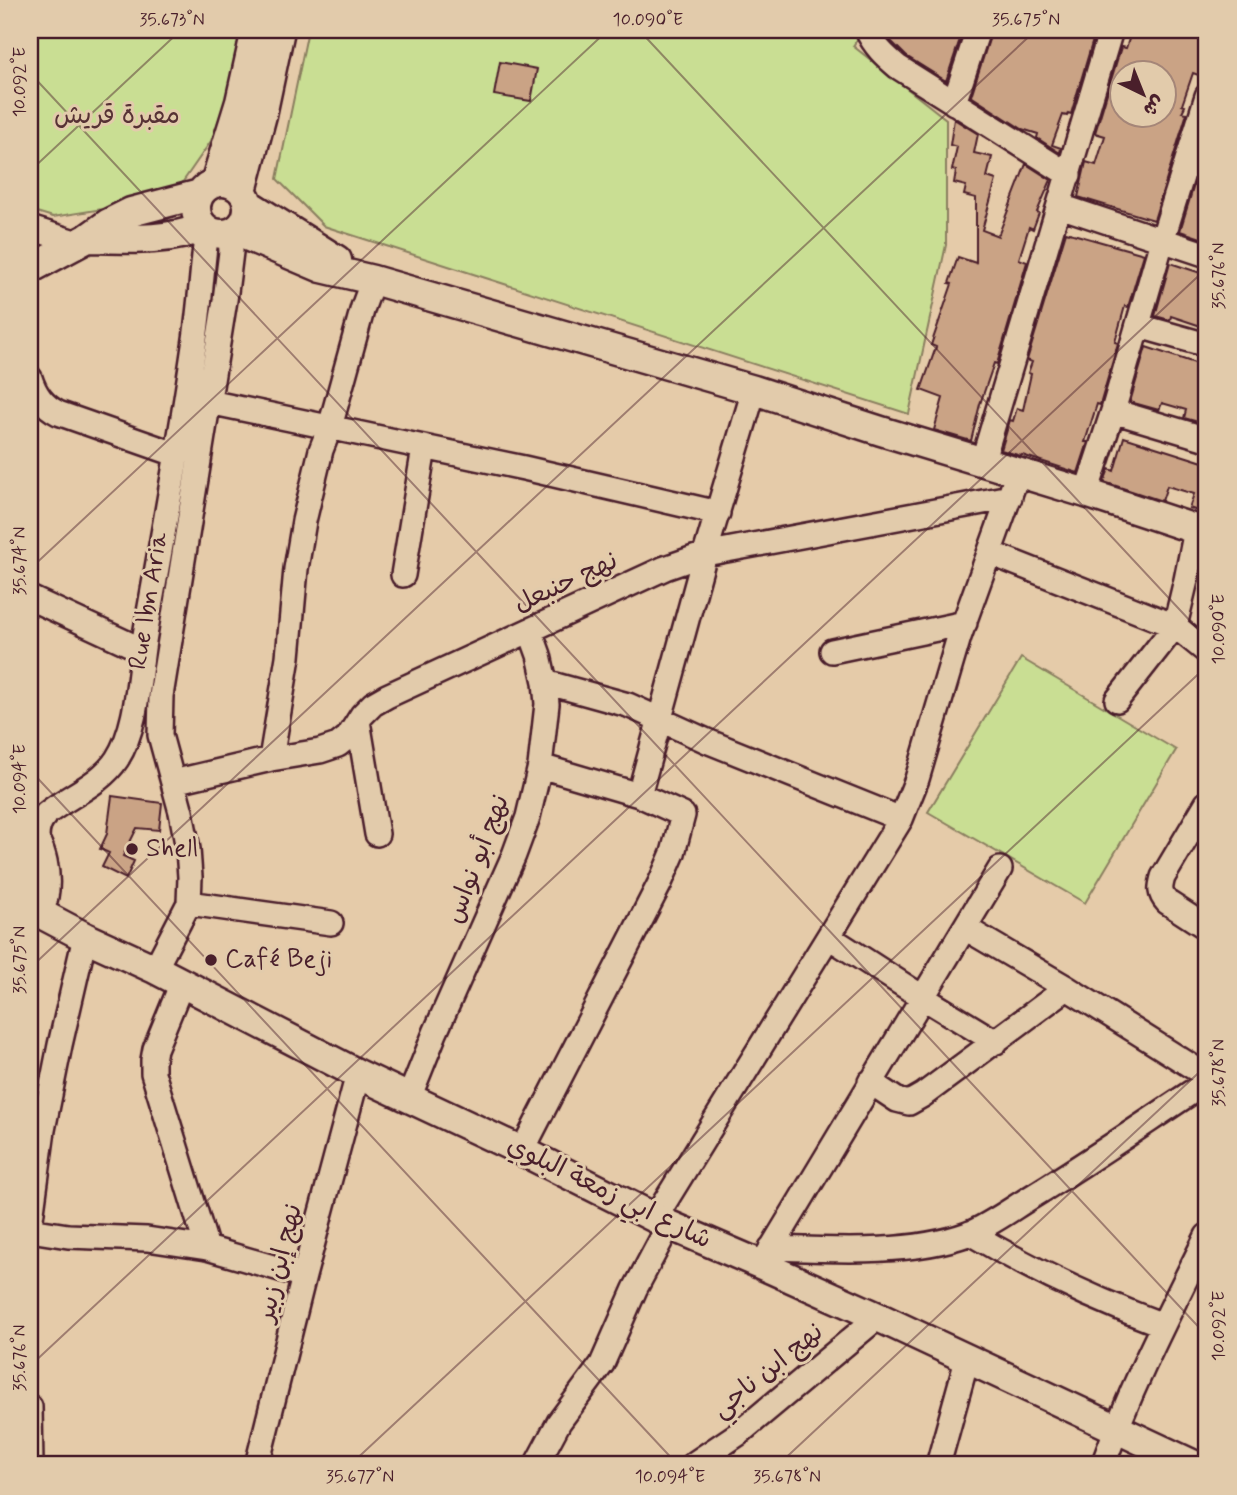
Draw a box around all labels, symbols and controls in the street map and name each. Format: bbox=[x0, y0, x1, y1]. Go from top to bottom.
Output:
text: 35.673°N bbox=[139, 8, 205, 32]
text: 10.090°E bbox=[613, 8, 683, 32]
text: 35.675°N bbox=[992, 8, 1060, 32]
text: 10.092°E bbox=[8, 47, 32, 117]
north arrow bbox=[1108, 60, 1178, 130]
text: ش bbox=[1137, 89, 1170, 122]
park label: مقبرة قريش bbox=[54, 99, 180, 133]
text: 35.676°N bbox=[1207, 243, 1231, 309]
text: 35.674°N bbox=[8, 527, 32, 595]
street label: Rue Ibn Aria bbox=[121, 529, 177, 672]
street label: نهج حنبعل bbox=[508, 544, 624, 622]
text: 10.090°E bbox=[1207, 594, 1231, 664]
text: 10.094°E bbox=[8, 744, 32, 814]
street label: نهج أبو نواس bbox=[438, 790, 518, 928]
place label: Shell bbox=[146, 832, 198, 866]
marker: Shell bbox=[124, 841, 140, 857]
text: 35.675°N bbox=[8, 926, 32, 994]
place label: Café Beji bbox=[225, 943, 332, 977]
marker: Café Beji bbox=[203, 952, 219, 968]
text: 35.678°N bbox=[1207, 1039, 1231, 1107]
street label: شارع ابي زمعة البلوي bbox=[499, 1129, 717, 1261]
street label: نهج إبن زبير bbox=[248, 1200, 311, 1328]
text: 10.092°E bbox=[1207, 1291, 1231, 1361]
street label: نهج ابن ناجي bbox=[705, 1315, 833, 1430]
text: 35.676°N bbox=[8, 1325, 32, 1391]
text: 35.677°N bbox=[326, 1465, 394, 1489]
text: 10.094°E bbox=[635, 1465, 705, 1489]
text: 35.678°N bbox=[753, 1465, 821, 1489]

